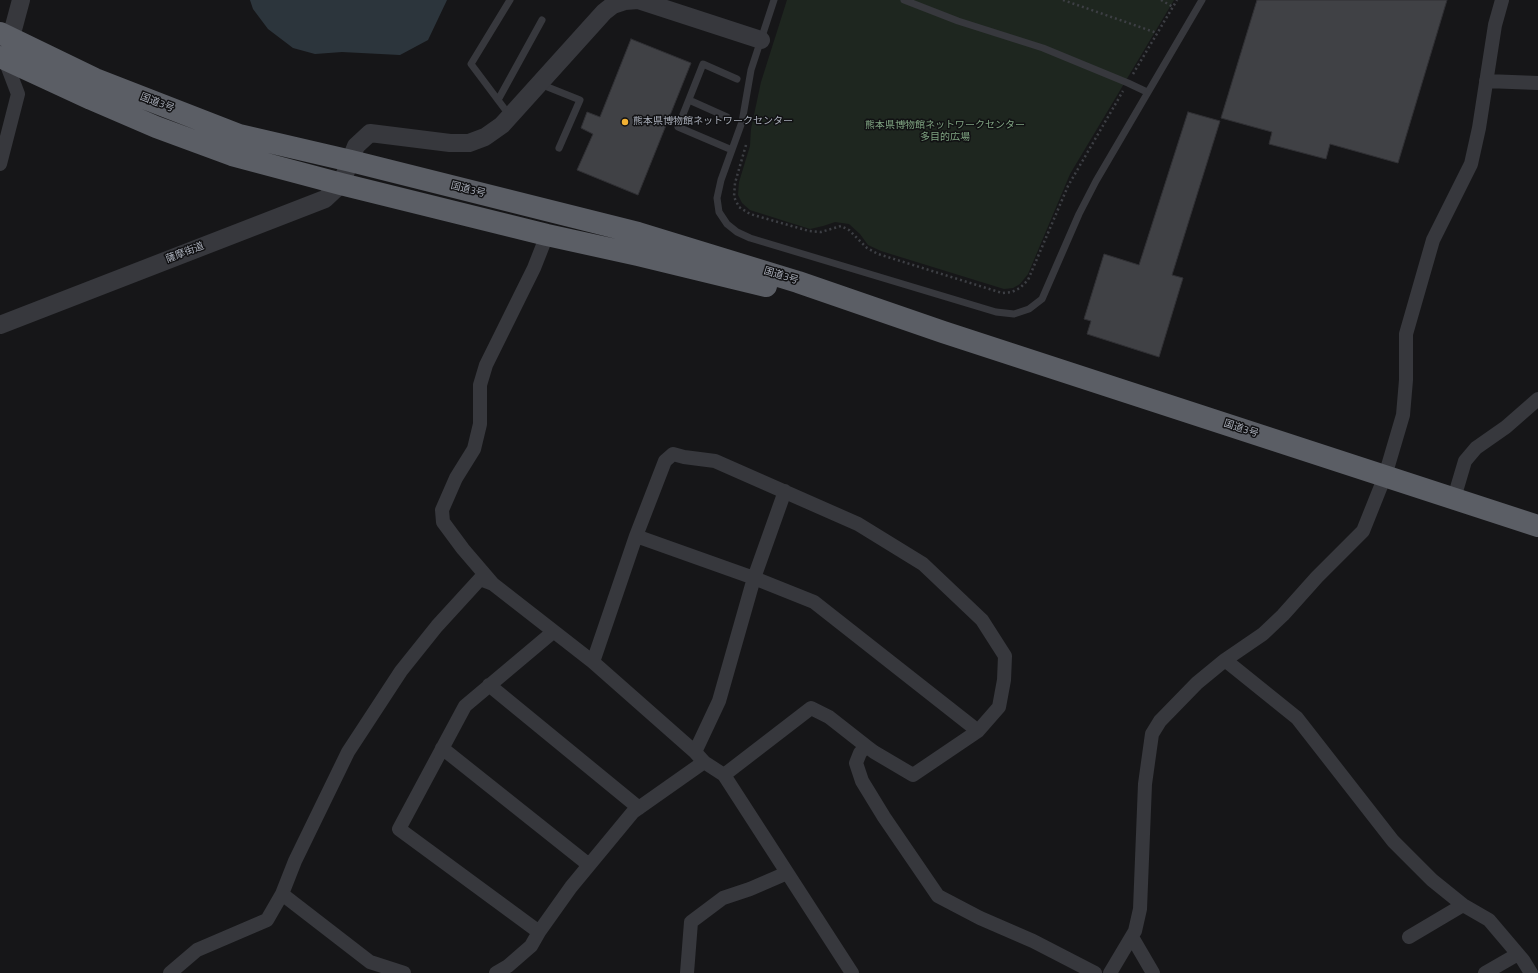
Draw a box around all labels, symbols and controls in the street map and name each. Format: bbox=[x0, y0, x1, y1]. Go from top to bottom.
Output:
street label: 国道3号 bbox=[138, 91, 176, 115]
place label: 熊本県博物館ネットワークセンター bbox=[633, 116, 793, 128]
marker: 熊本県博物館ネットワークセンター bbox=[620, 117, 630, 127]
park label: 熊本県博物館ネットワークセンター 多目的広場 bbox=[865, 120, 1025, 144]
street label: 国道3号 bbox=[449, 180, 487, 200]
street label: 薩摩街道 bbox=[164, 240, 206, 266]
street label: 国道3号 bbox=[762, 265, 800, 287]
street label: 国道3号 bbox=[1222, 418, 1260, 440]

